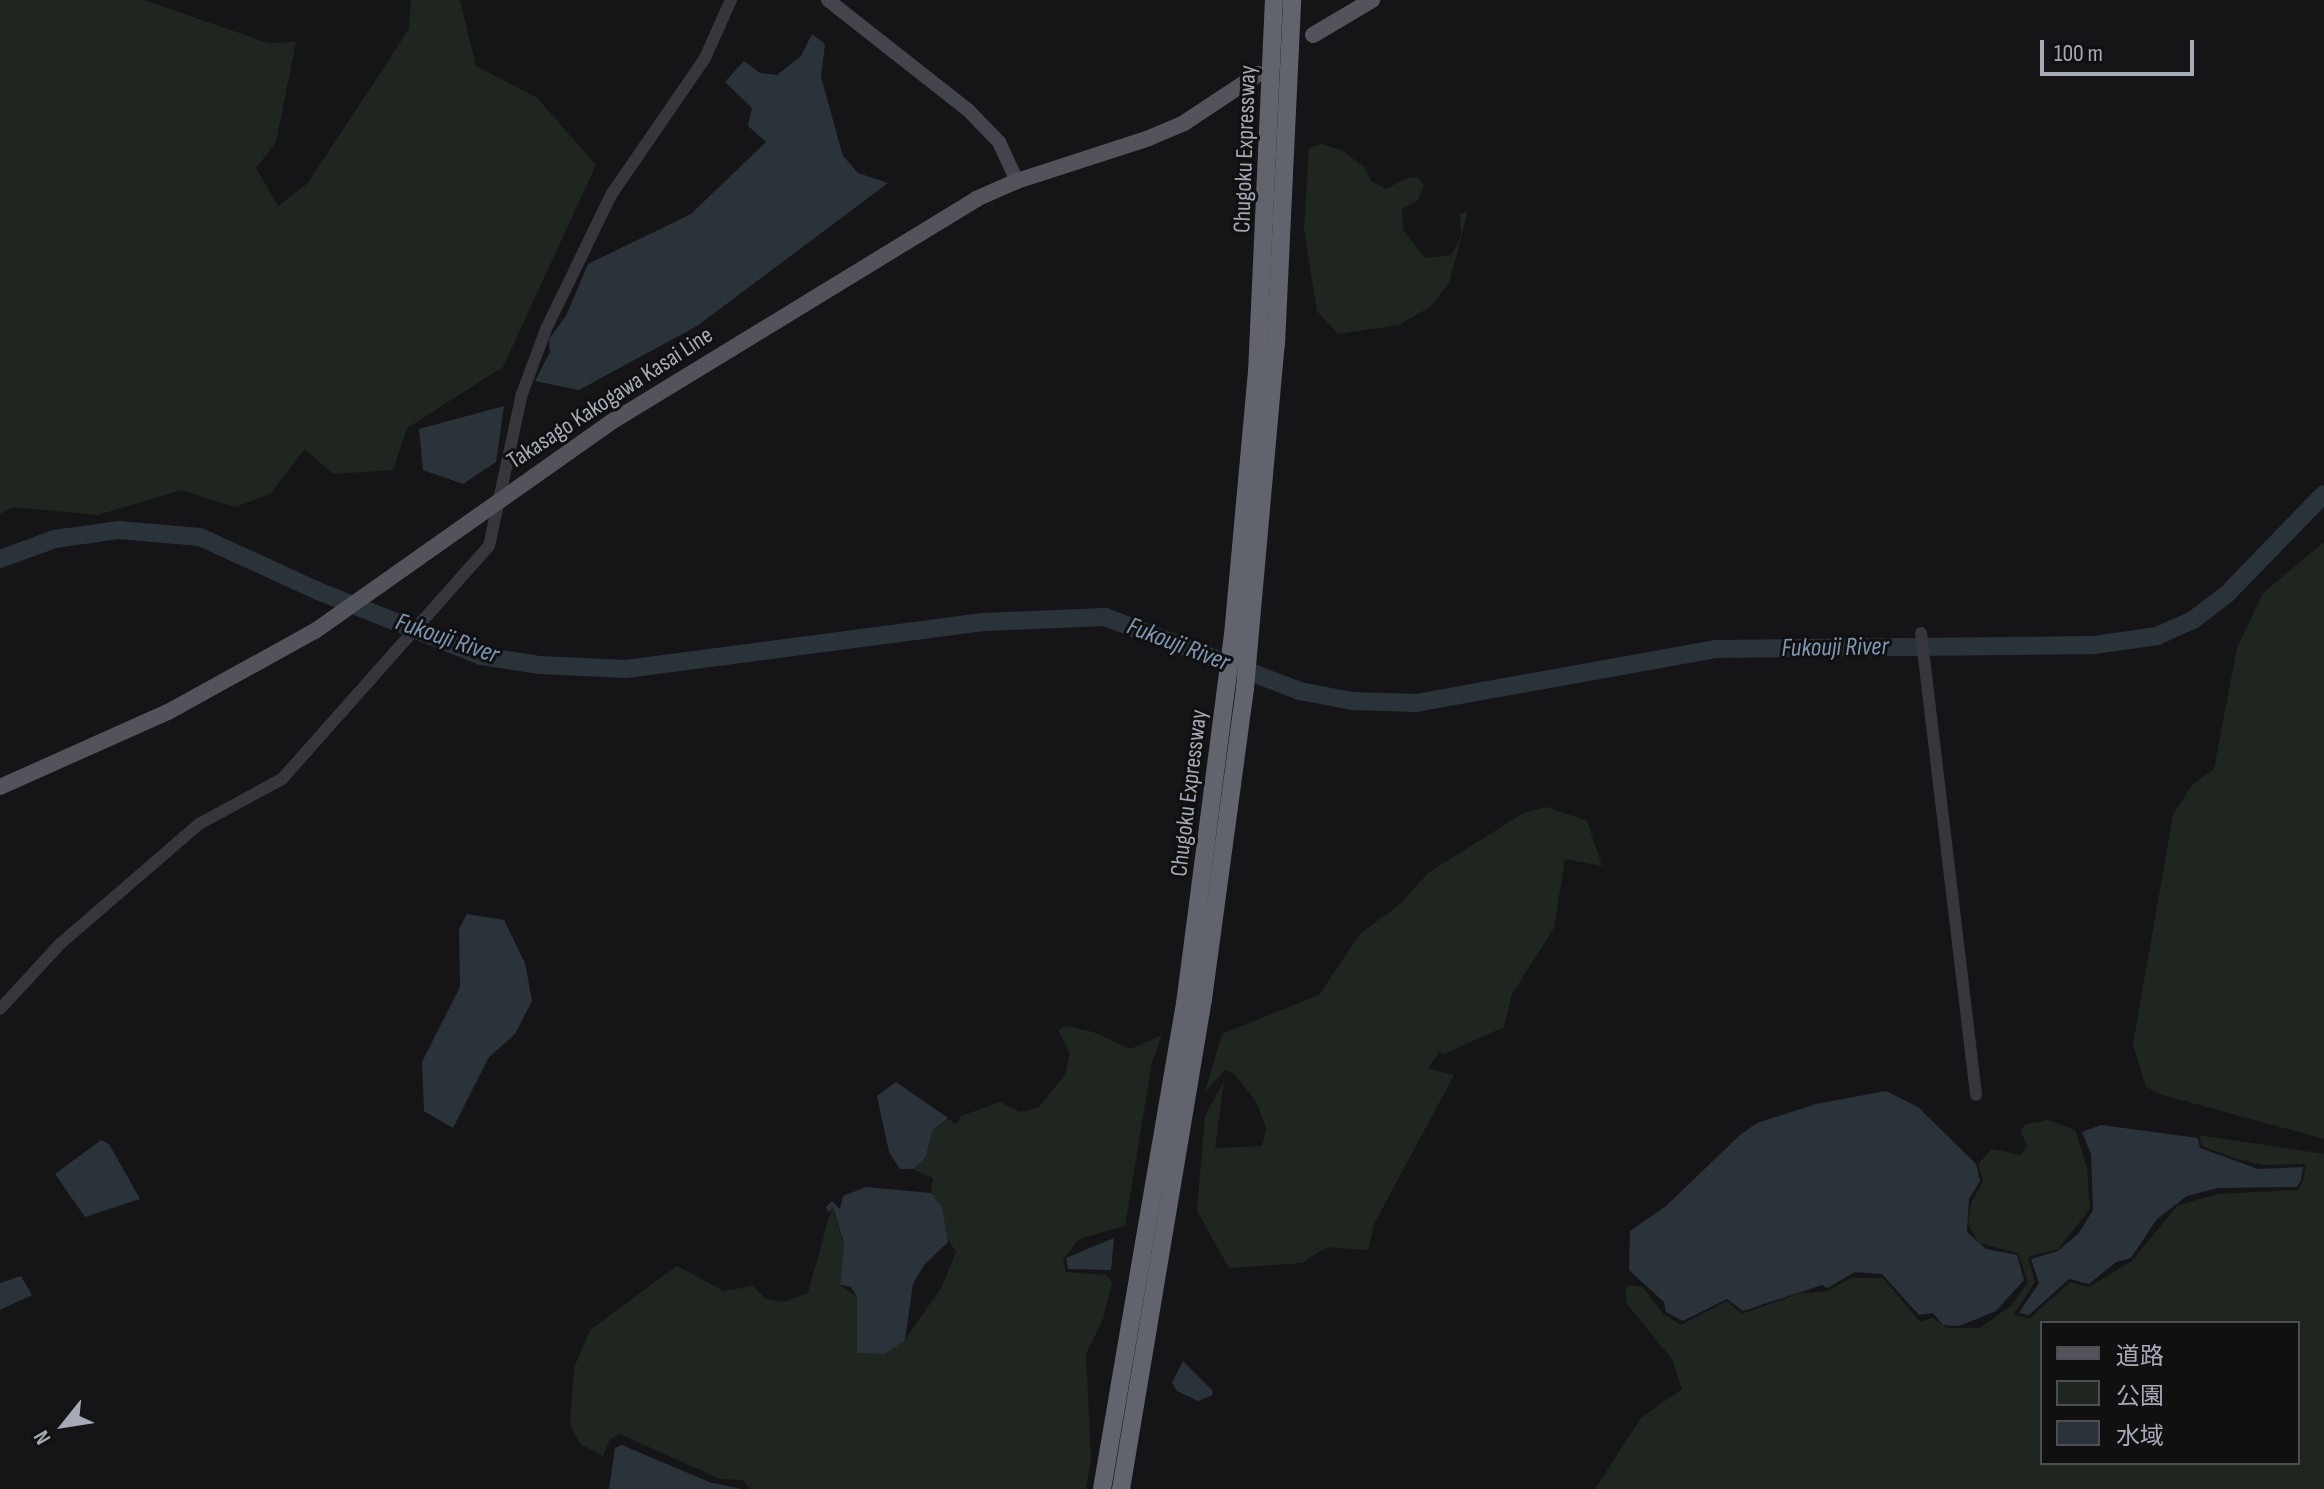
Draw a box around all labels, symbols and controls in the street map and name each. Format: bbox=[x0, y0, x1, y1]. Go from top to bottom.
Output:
scale bar bbox=[2044, 24, 2198, 74]
text: 100 m bbox=[2054, 39, 2103, 68]
street label: Chugoku Expressway bbox=[1228, 65, 1262, 233]
street label: Takasago Kakogawa Kasai Line bbox=[502, 321, 718, 475]
water label: Fukouji River bbox=[391, 607, 503, 671]
water label: Fukouji River bbox=[1122, 611, 1234, 679]
water label: Fukouji River bbox=[1781, 631, 1889, 665]
street label: Chugoku Expressway bbox=[1164, 708, 1214, 878]
legend bbox=[2040, 1321, 2300, 1465]
text: 道路 bbox=[2116, 1342, 2164, 1371]
text: 公園 bbox=[2116, 1382, 2164, 1411]
north arrow bbox=[24, 1385, 104, 1465]
text: 水域 bbox=[2116, 1422, 2164, 1451]
text: N bbox=[28, 1425, 57, 1449]

